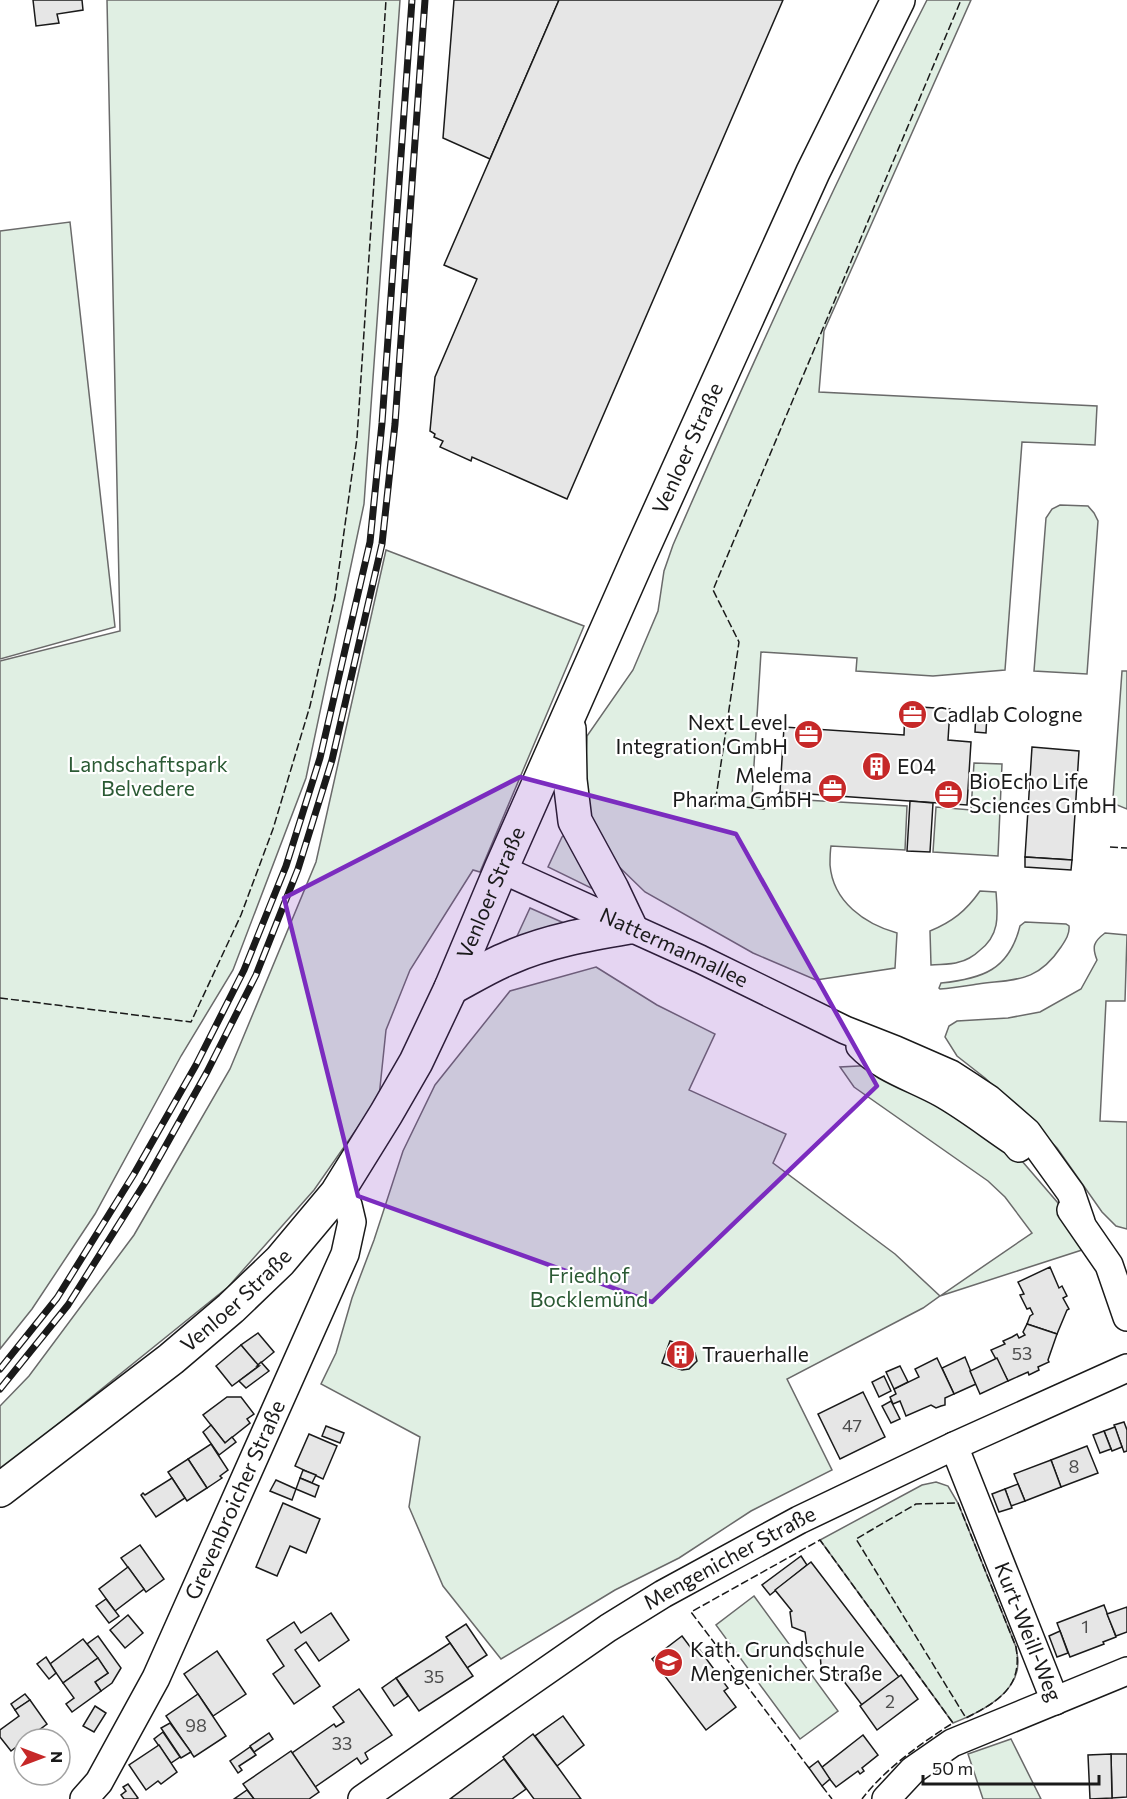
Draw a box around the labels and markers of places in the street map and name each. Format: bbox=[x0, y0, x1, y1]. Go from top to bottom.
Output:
office icon: Cadlab Cologne bbox=[896, 699, 928, 731]
place label: Cadlab Cologne bbox=[933, 701, 1083, 726]
place label: Next Level Integration GmbH bbox=[616, 709, 788, 758]
office icon: Next Level Integration GmbH bbox=[793, 719, 825, 751]
building icon: E04 bbox=[860, 751, 892, 783]
place label: E04 bbox=[897, 753, 936, 778]
place label: Melema Pharma GmbH bbox=[672, 762, 812, 811]
place label: BioEcho Life Sciences GmbH bbox=[969, 768, 1117, 817]
office icon: Melema Pharma GmbH bbox=[817, 772, 849, 804]
office icon: BioEcho Life Sciences GmbH bbox=[932, 778, 964, 810]
building icon: Trauerhalle bbox=[665, 1339, 697, 1371]
place label: Trauerhalle bbox=[702, 1341, 809, 1366]
place label: Kath. Grundschule Mengenicher Straße bbox=[690, 1636, 882, 1685]
school or university icon: Kath. Grundschule Mengenicher Straße bbox=[653, 1646, 685, 1678]

